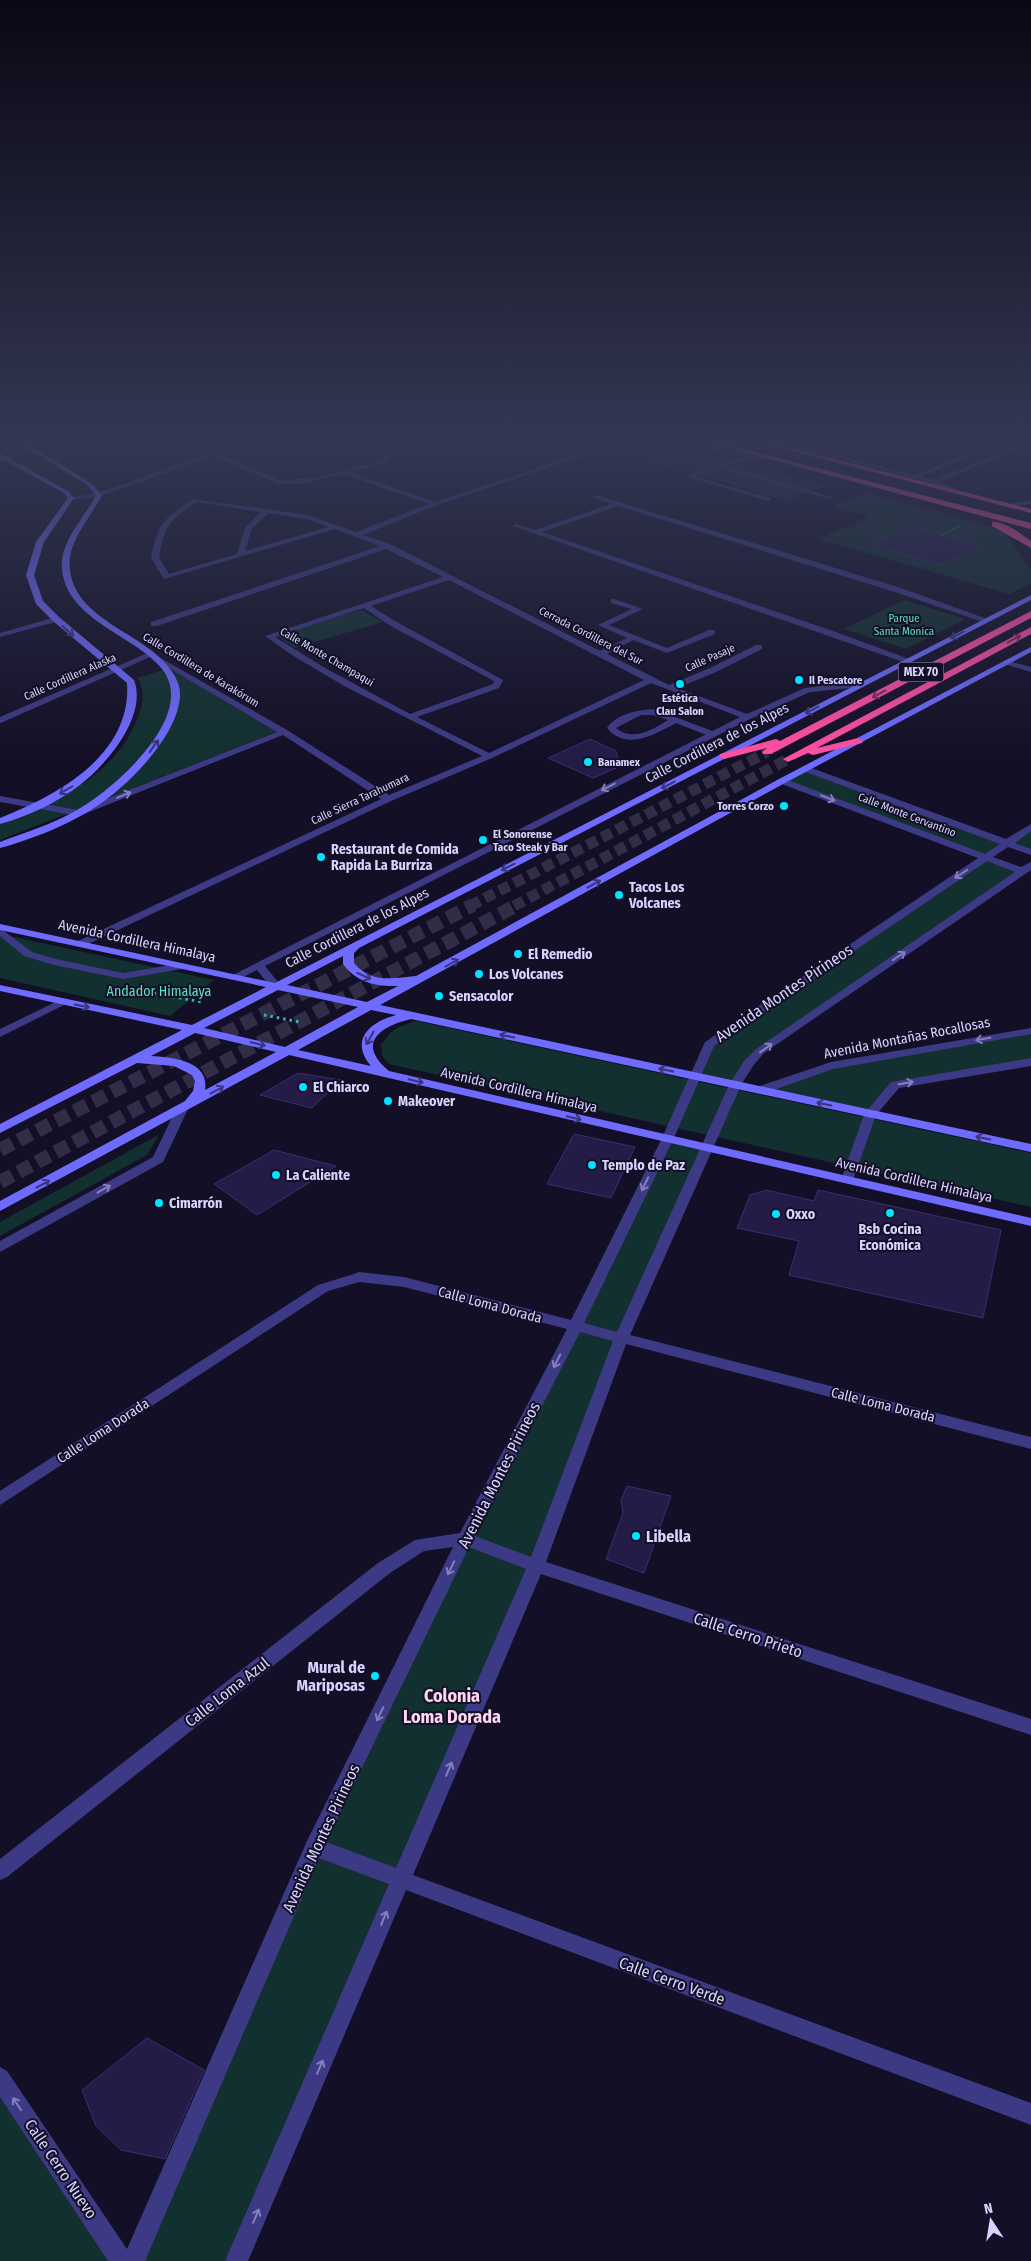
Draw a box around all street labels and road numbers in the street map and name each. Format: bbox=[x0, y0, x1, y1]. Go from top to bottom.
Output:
street label: Cerrada Cordillera del Sur bbox=[537, 604, 645, 668]
street label: Calle Monte Champaqui bbox=[278, 625, 376, 689]
street label: Calle Cordillera de Karakórum bbox=[141, 630, 261, 710]
street label: Calle Pasaje bbox=[683, 641, 737, 675]
street label: Calle Cordillera Alaska bbox=[22, 651, 118, 703]
road number: MEX 70 bbox=[898, 662, 944, 682]
street label: Calle Cordillera de los Alpes bbox=[642, 699, 792, 787]
street label: Calle Sierra Tarahumara bbox=[309, 771, 411, 827]
street label: Calle Monte Cervantino bbox=[856, 790, 958, 840]
street label: Calle Cordillera de los Alpes bbox=[282, 884, 432, 972]
street label: Avenida Cordillera Himalaya bbox=[57, 916, 217, 966]
street label: Avenida Montes Pirineos bbox=[712, 940, 856, 1046]
street label: Avenida Montañas Rocallosas bbox=[822, 1014, 992, 1062]
street label: Avenida Cordillera Himalaya bbox=[439, 1064, 599, 1116]
street label: Avenida Cordillera Himalaya bbox=[834, 1154, 994, 1206]
street label: Calle Loma Dorada bbox=[436, 1283, 544, 1327]
street label: Calle Loma Dorada bbox=[829, 1384, 937, 1426]
street label: Calle Loma Dorada bbox=[54, 1395, 152, 1467]
street label: Avenida Montes Pirineos bbox=[454, 1399, 544, 1551]
street label: Calle Cerro Prieto bbox=[691, 1608, 805, 1662]
street label: Calle Loma Azul bbox=[181, 1653, 273, 1731]
street label: Avenida Montes Pirineos bbox=[278, 1761, 364, 1915]
street label: Calle Cerro Verde bbox=[616, 1953, 728, 2009]
street label: Calle Cerro Nuevo bbox=[21, 2116, 101, 2222]

